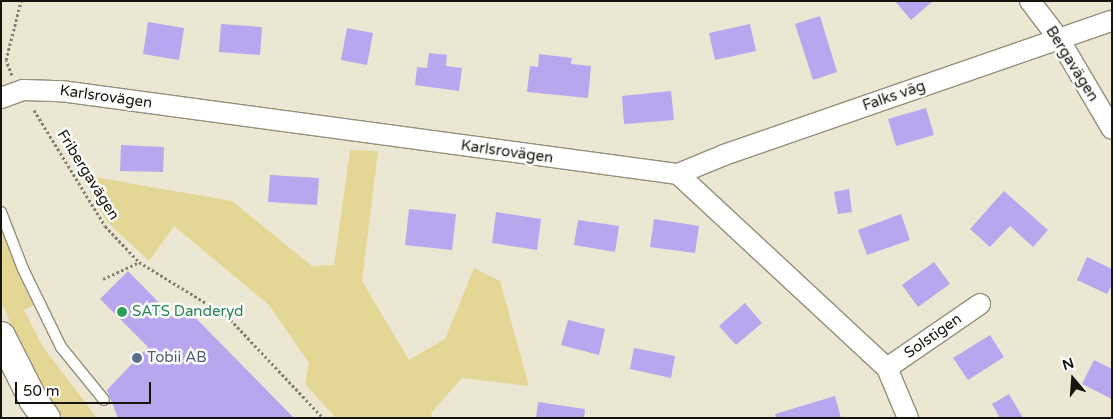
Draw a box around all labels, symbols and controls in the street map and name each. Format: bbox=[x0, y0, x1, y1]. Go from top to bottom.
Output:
street label: Bergavägen bbox=[1042, 23, 1102, 105]
street label: Falks väg bbox=[860, 77, 928, 115]
street label: Karlsrovägen bbox=[59, 82, 153, 112]
street label: Fribergavägen bbox=[53, 127, 123, 223]
street label: Karlsrovägen bbox=[460, 137, 554, 167]
place label: SATS Danderyd bbox=[132, 303, 244, 321]
marker: SATS Danderyd bbox=[116, 306, 128, 318]
street label: Solstigen bbox=[901, 310, 965, 362]
place label: Tobii AB bbox=[147, 349, 207, 367]
marker: Tobii AB bbox=[131, 352, 143, 364]
north arrow bbox=[1048, 354, 1098, 404]
text: N bbox=[1060, 354, 1076, 374]
scale bar bbox=[18, 372, 154, 404]
text: 50 m bbox=[23, 382, 60, 400]

